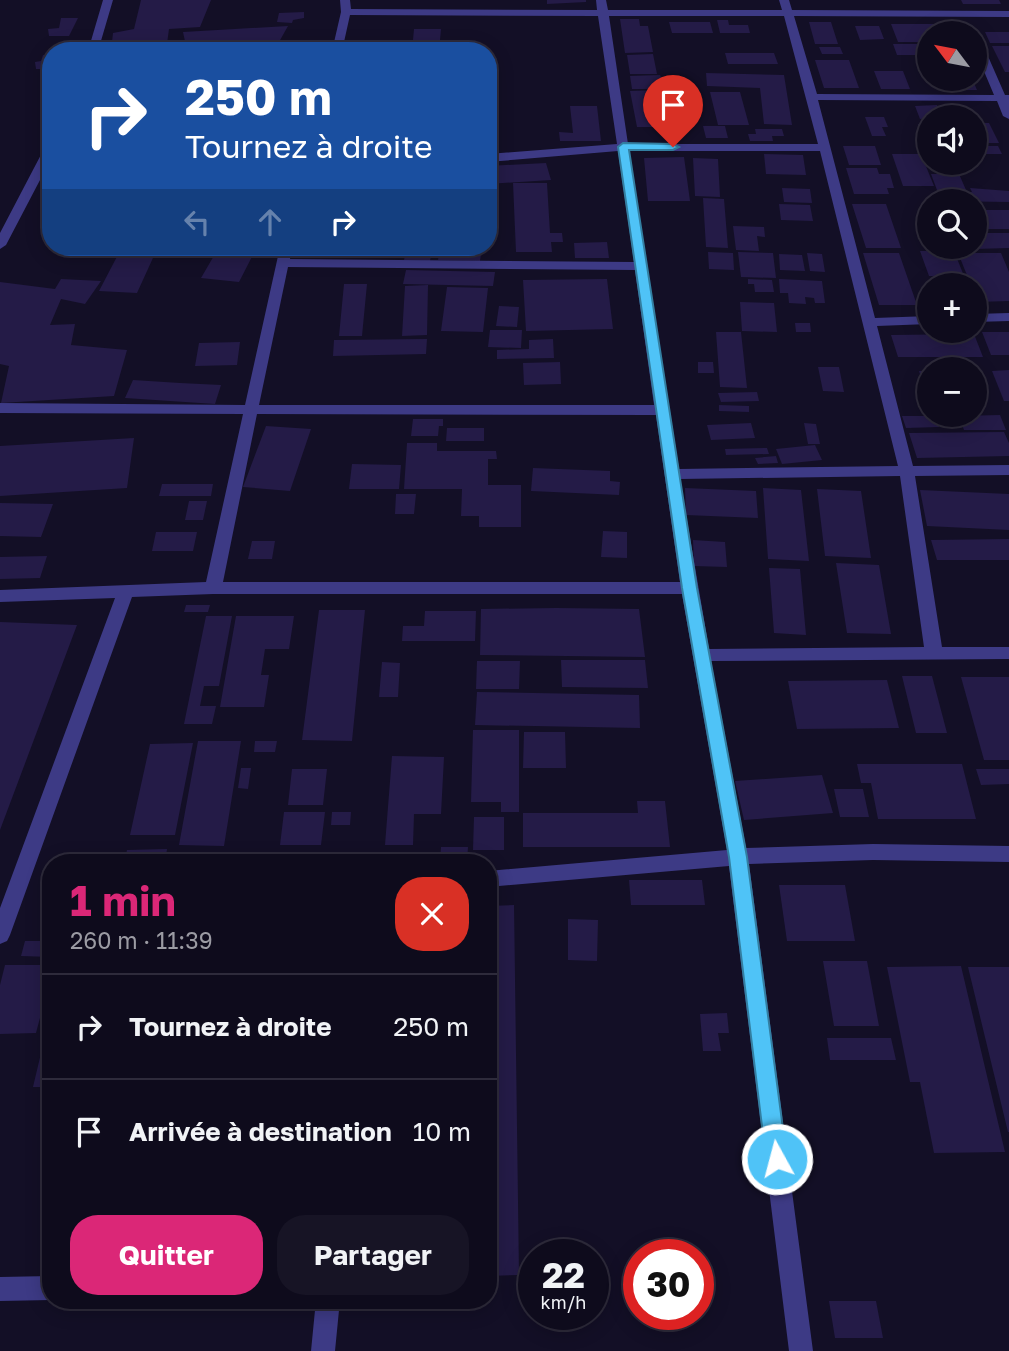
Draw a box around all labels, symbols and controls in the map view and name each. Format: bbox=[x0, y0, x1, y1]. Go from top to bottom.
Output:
north arrow bbox=[917, 21, 987, 91]
map controls bbox=[917, 21, 987, 427]
text: 250 m bbox=[185, 67, 332, 126]
icon: right bbox=[70, 70, 161, 161]
pin bbox=[643, 75, 703, 147]
icon: arrive bbox=[654, 86, 692, 124]
button: sound bbox=[917, 105, 987, 175]
text: Tournez à droite bbox=[185, 127, 433, 165]
button: search bbox=[917, 189, 987, 259]
icon: left bbox=[178, 203, 216, 241]
icon: ahead bbox=[251, 203, 289, 241]
icon: right bbox=[324, 203, 362, 241]
button: + bbox=[917, 273, 987, 343]
button: − bbox=[917, 357, 987, 427]
text: 1 min bbox=[70, 875, 176, 925]
button: close bbox=[395, 877, 469, 951]
text: 260 m · 11:39 bbox=[70, 926, 213, 954]
icon: right bbox=[70, 1008, 108, 1046]
text: Tournez à droite bbox=[129, 1011, 332, 1042]
text: 250 m bbox=[393, 1011, 469, 1042]
icon: arrive bbox=[70, 1113, 108, 1151]
text: Arrivée à destination bbox=[129, 1116, 392, 1147]
text: 10 m bbox=[413, 1116, 471, 1147]
position arrow bbox=[740, 1122, 814, 1196]
button: Quitter bbox=[70, 1215, 263, 1295]
button: Partager bbox=[277, 1215, 469, 1295]
speed limit sign: 30 bbox=[623, 1239, 714, 1330]
text: 22 bbox=[542, 1254, 585, 1296]
text: km/h bbox=[541, 1291, 586, 1313]

